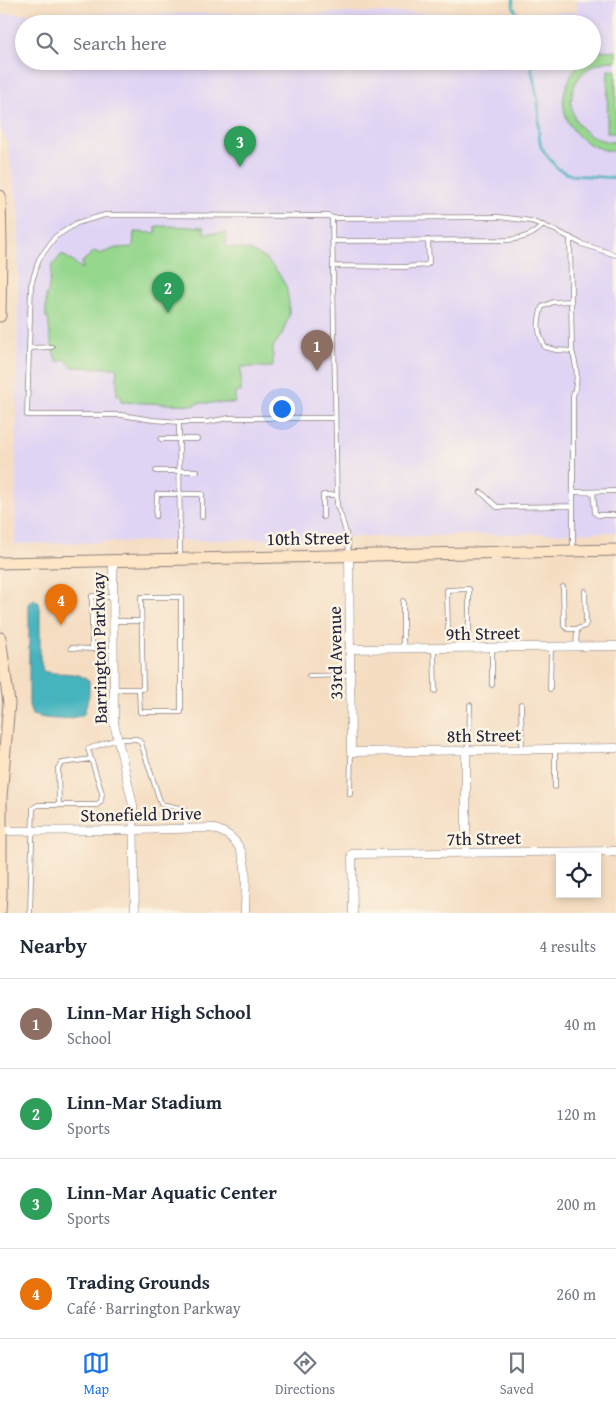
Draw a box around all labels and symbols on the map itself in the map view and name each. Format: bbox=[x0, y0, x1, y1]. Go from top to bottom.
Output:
pin: 3 bbox=[224, 126, 256, 167]
pin: 2 bbox=[152, 272, 184, 313]
pin: 1 bbox=[301, 330, 333, 371]
your location bbox=[269, 396, 295, 422]
street label: 10th Street bbox=[266, 524, 351, 552]
street label: Barrington Parkway bbox=[84, 572, 114, 724]
pin: 4 bbox=[45, 584, 77, 625]
street label: 33rd Avenue bbox=[321, 606, 349, 700]
street label: 9th Street bbox=[445, 619, 521, 647]
street label: 8th Street bbox=[446, 721, 522, 749]
street label: Stonefield Drive bbox=[80, 799, 202, 829]
street label: 7th Street bbox=[446, 824, 522, 852]

